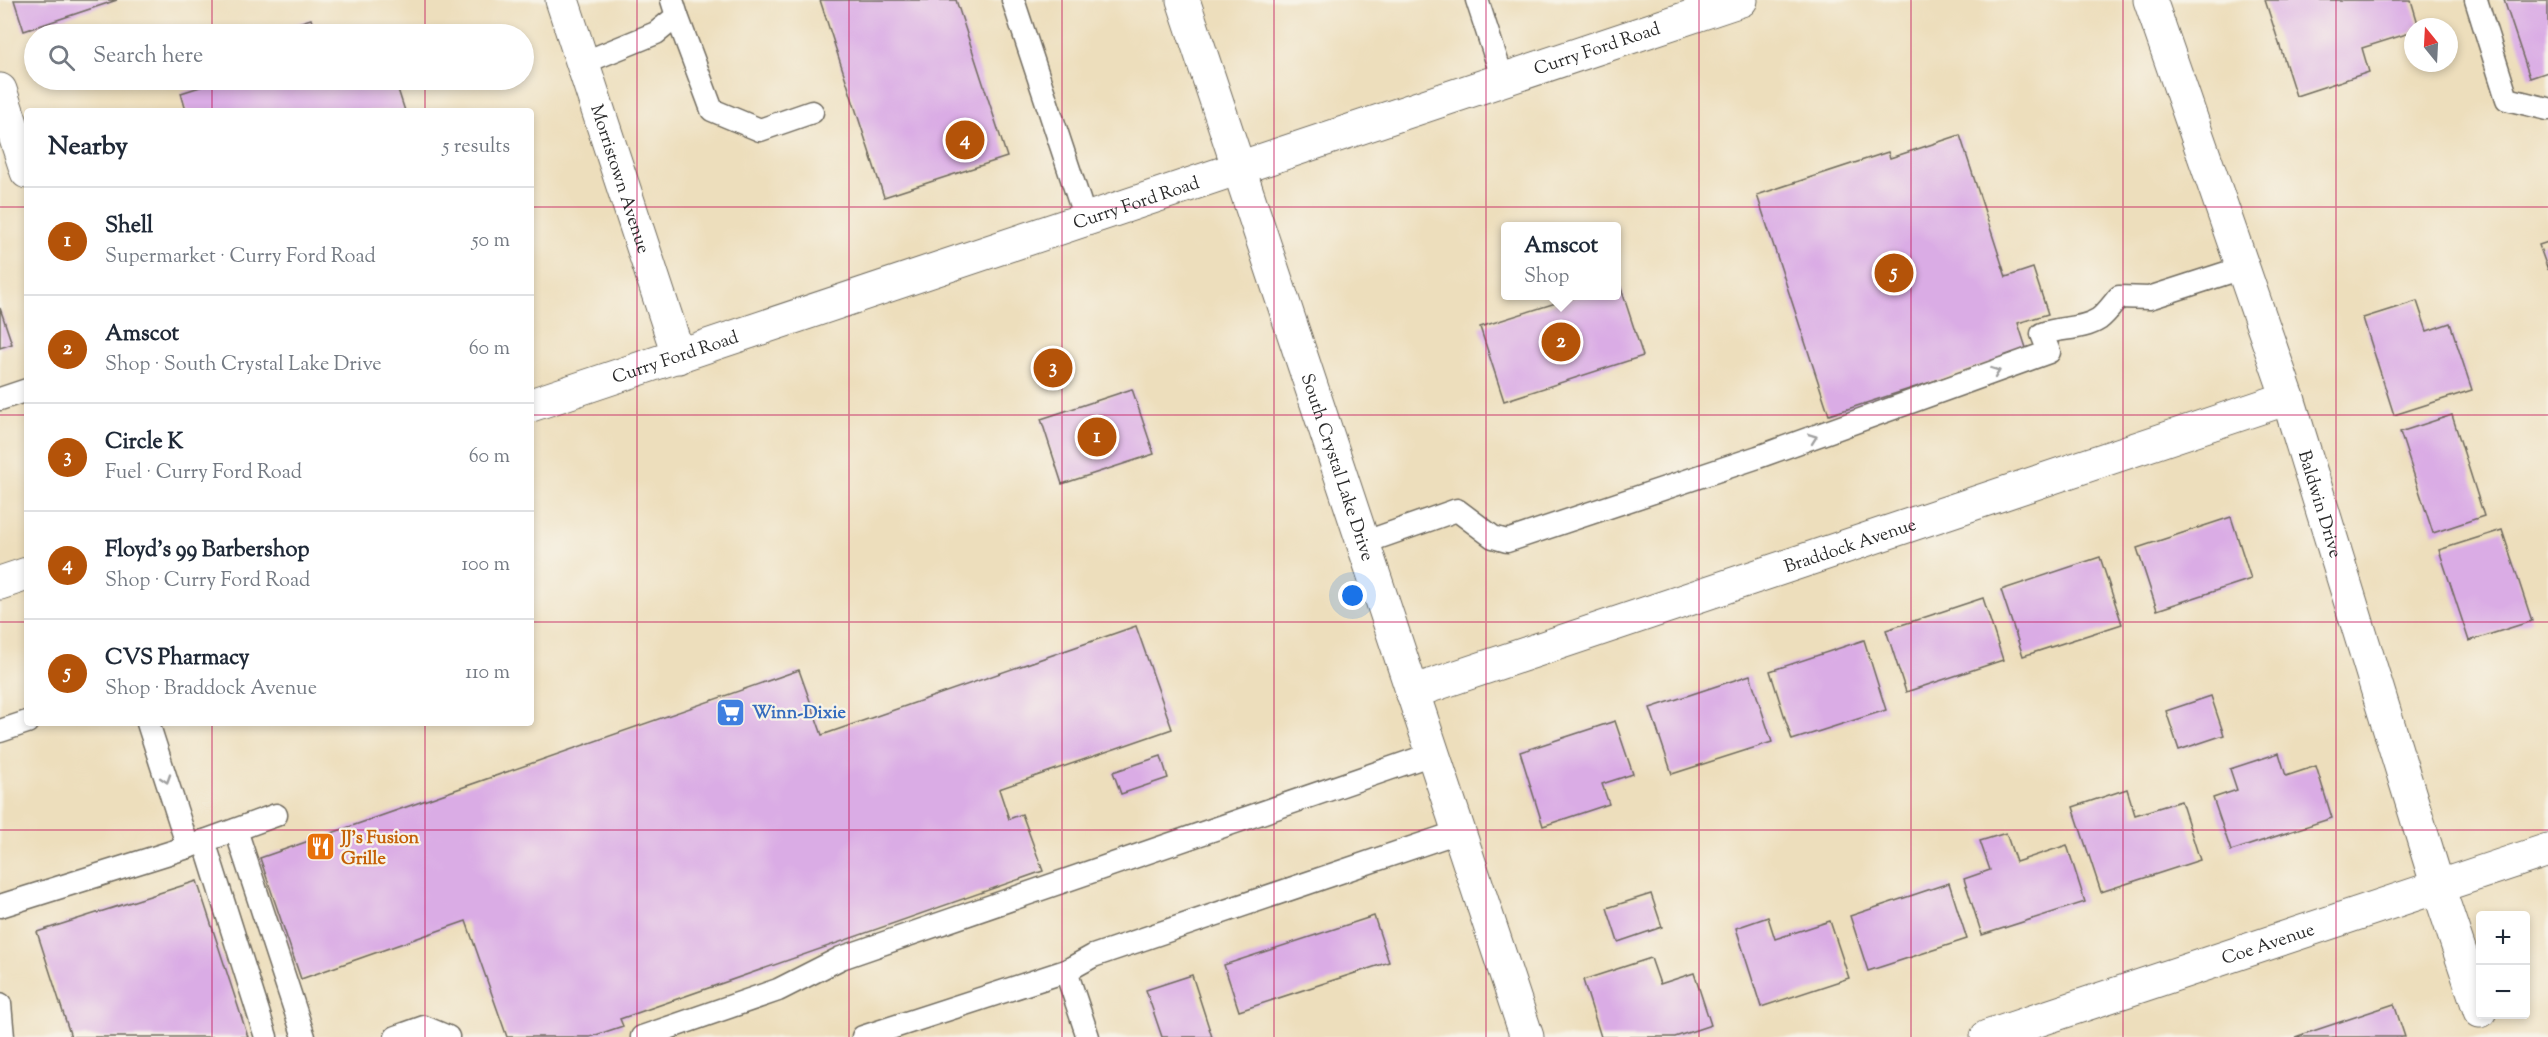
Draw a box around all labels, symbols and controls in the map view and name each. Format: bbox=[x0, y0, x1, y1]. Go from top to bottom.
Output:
street label: Curry Ford Road bbox=[1531, 17, 1664, 83]
north arrow bbox=[2404, 18, 2458, 72]
search box bbox=[24, 24, 534, 90]
icon: search bbox=[45, 41, 78, 74]
text: Search here bbox=[93, 41, 203, 73]
street label: Morristown Avenue bbox=[582, 101, 655, 257]
pin: 4 bbox=[946, 118, 984, 162]
text: Nearby bbox=[48, 129, 128, 166]
text: 5 results bbox=[443, 133, 510, 162]
street label: Curry Ford Road bbox=[1070, 171, 1203, 238]
text: Shell bbox=[105, 211, 153, 243]
popup bbox=[1501, 222, 1621, 300]
text: 1 bbox=[64, 227, 71, 256]
text: 50 m bbox=[472, 227, 510, 256]
text: Amscot bbox=[1524, 231, 1598, 263]
text: Supermarket · Curry Ford Road bbox=[105, 243, 376, 272]
pin: 5 bbox=[1874, 250, 1914, 296]
text: Shop bbox=[1524, 263, 1569, 292]
text: Amscot bbox=[105, 319, 179, 351]
pin: 2 bbox=[1542, 320, 1580, 364]
street label: Curry Ford Road bbox=[609, 325, 742, 392]
text: 2 bbox=[63, 335, 72, 364]
text: 60 m bbox=[469, 335, 510, 364]
pin: 3 bbox=[1034, 346, 1072, 391]
text: Shop · South Crystal Lake Drive bbox=[105, 351, 382, 380]
one-way arrow bbox=[1990, 366, 2001, 379]
street label: South Crystal Lake Drive bbox=[1293, 370, 1379, 565]
pin: 1 bbox=[1078, 414, 1116, 460]
text: Circle K bbox=[105, 427, 183, 459]
one-way arrow bbox=[1807, 432, 1817, 445]
text: 3 bbox=[63, 443, 72, 472]
text: 60 m bbox=[469, 443, 510, 472]
street label: Baldwin Drive bbox=[2290, 448, 2347, 561]
text: Fuel · Curry Ford Road bbox=[105, 459, 302, 488]
street label: Braddock Avenue bbox=[1781, 513, 1920, 581]
text: Floyd's 99 Barbershop bbox=[105, 535, 309, 567]
text: 4 bbox=[62, 551, 73, 580]
text: 100 m bbox=[461, 551, 510, 580]
text: Shop · Curry Ford Road bbox=[105, 567, 310, 596]
your location bbox=[1338, 581, 1367, 610]
text: CVS Pharmacy bbox=[105, 643, 249, 675]
text: 5 bbox=[64, 659, 71, 688]
text: 110 m bbox=[465, 659, 510, 688]
text: Shop · Braddock Avenue bbox=[105, 675, 317, 704]
supermarket icon: Winn-Dixie bbox=[715, 696, 747, 728]
place label: Winn-Dixie bbox=[752, 701, 847, 727]
one-way arrow bbox=[159, 773, 171, 784]
place label: JJ's Fusion Grille bbox=[339, 826, 420, 873]
restaurant icon: JJ's Fusion Grille bbox=[304, 831, 336, 863]
map controls bbox=[2476, 911, 2530, 1019]
button: + bbox=[2476, 911, 2530, 965]
street label: Coe Avenue bbox=[2219, 918, 2318, 973]
button: − bbox=[2476, 965, 2530, 1019]

